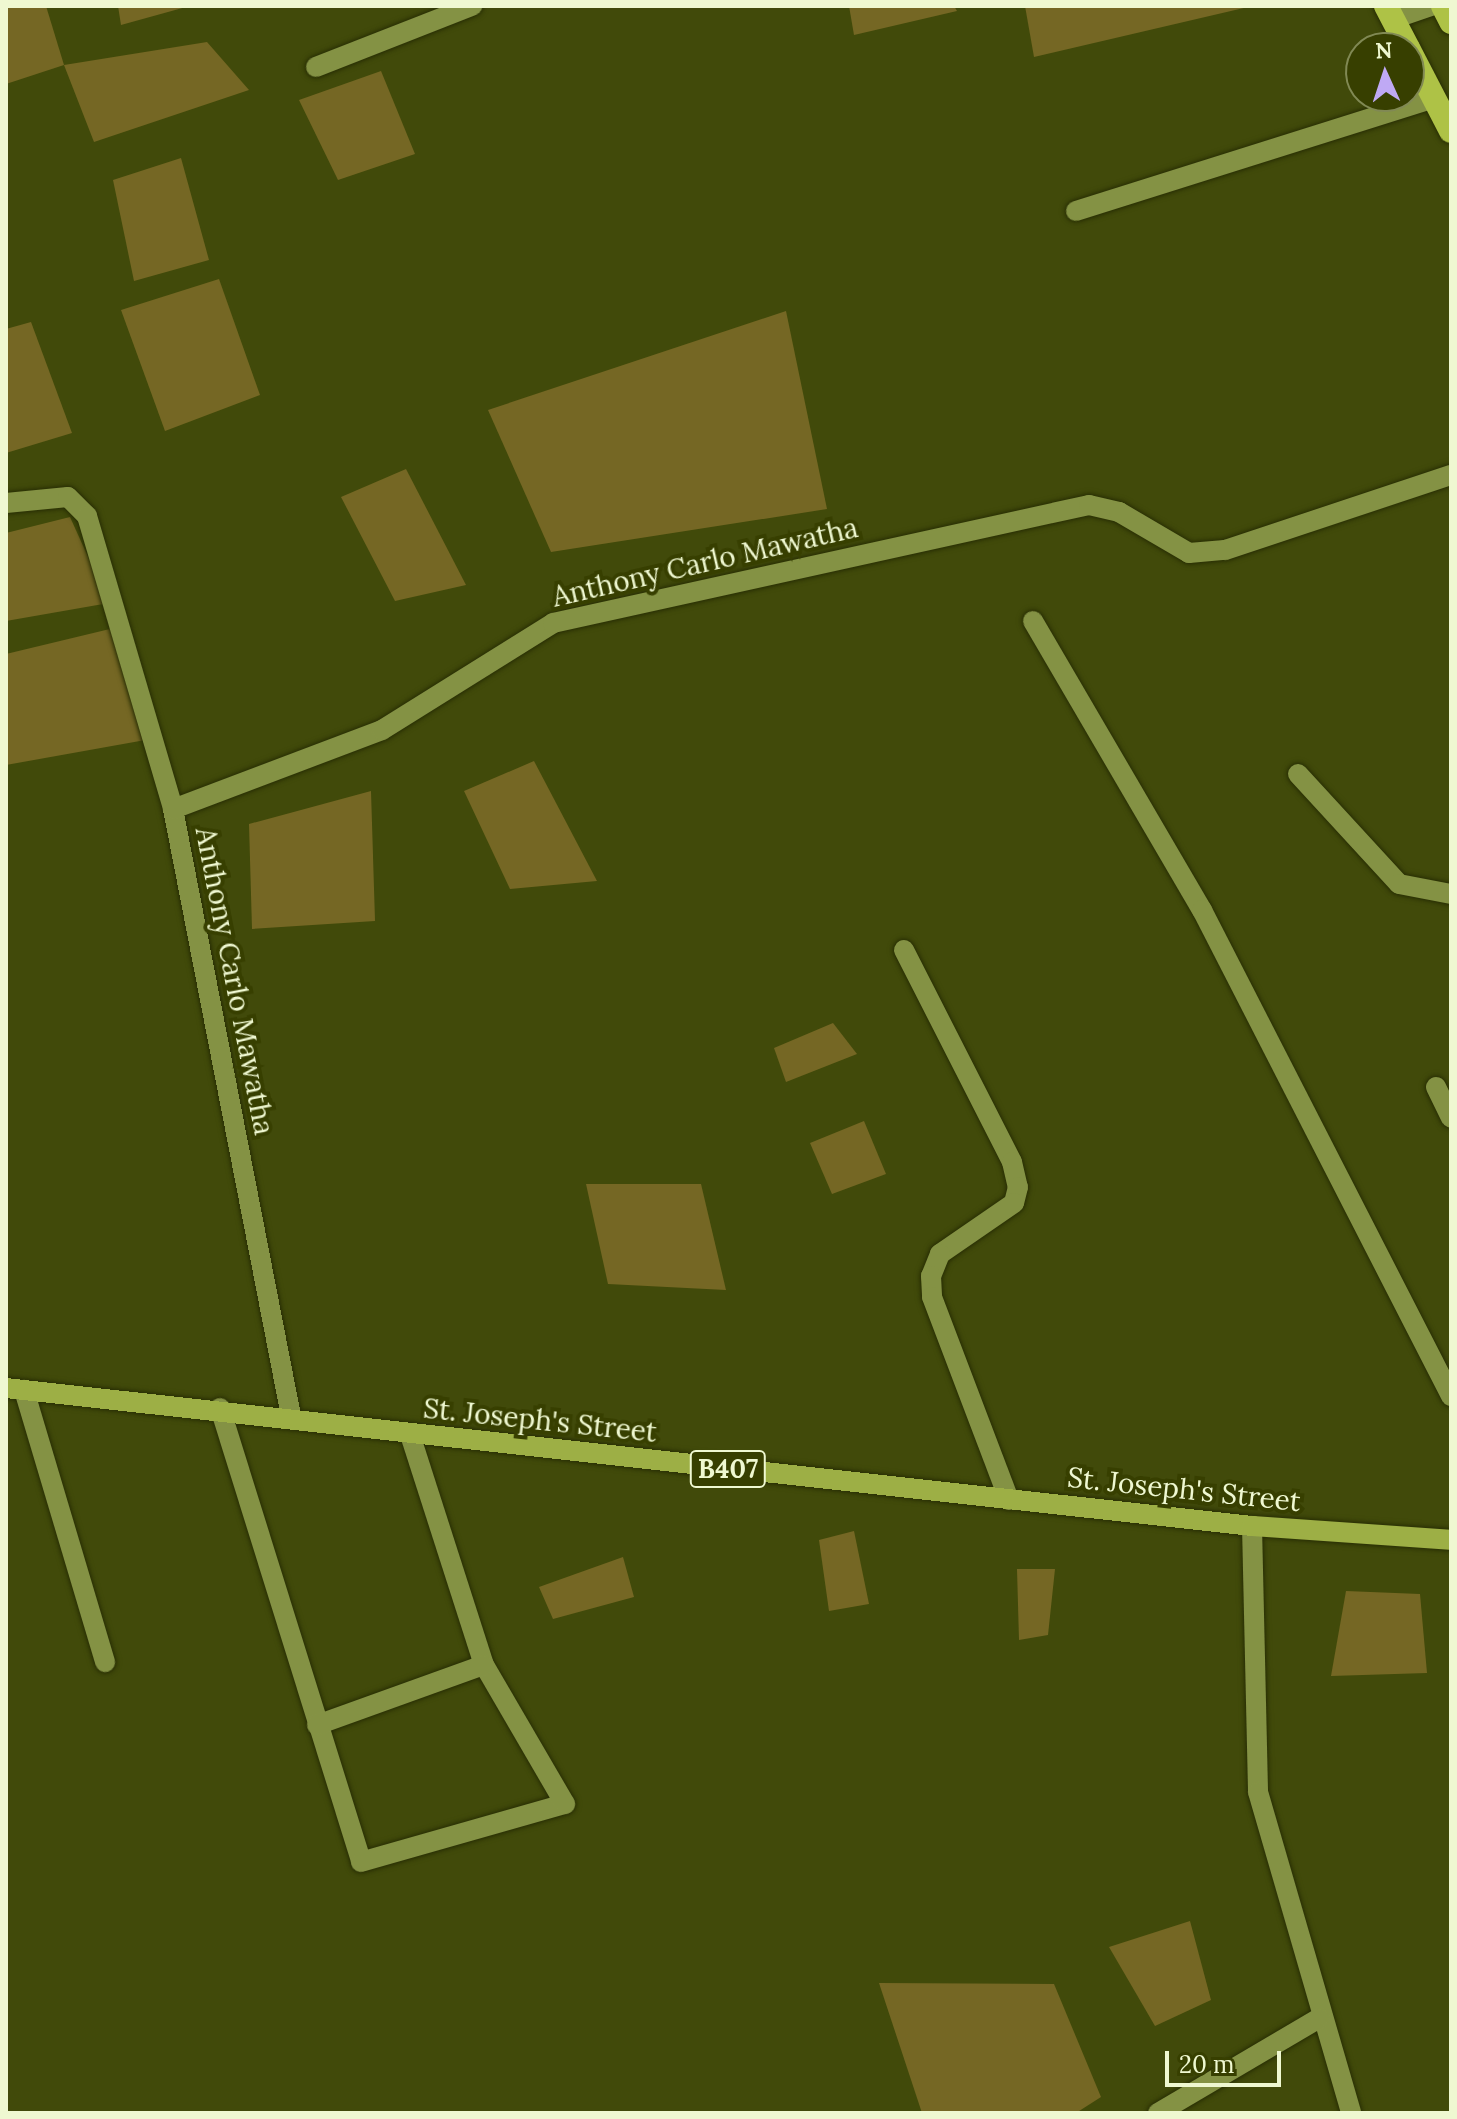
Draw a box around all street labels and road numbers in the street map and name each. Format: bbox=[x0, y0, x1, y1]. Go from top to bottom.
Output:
street label: Anthony Carlo Mawatha bbox=[549, 510, 861, 614]
street label: Anthony Carlo Mawatha bbox=[189, 824, 281, 1138]
street label: St. Joseph's Street bbox=[422, 1391, 658, 1449]
road number: B407 bbox=[688, 1447, 768, 1491]
street label: St. Joseph's Street bbox=[1066, 1460, 1302, 1518]

